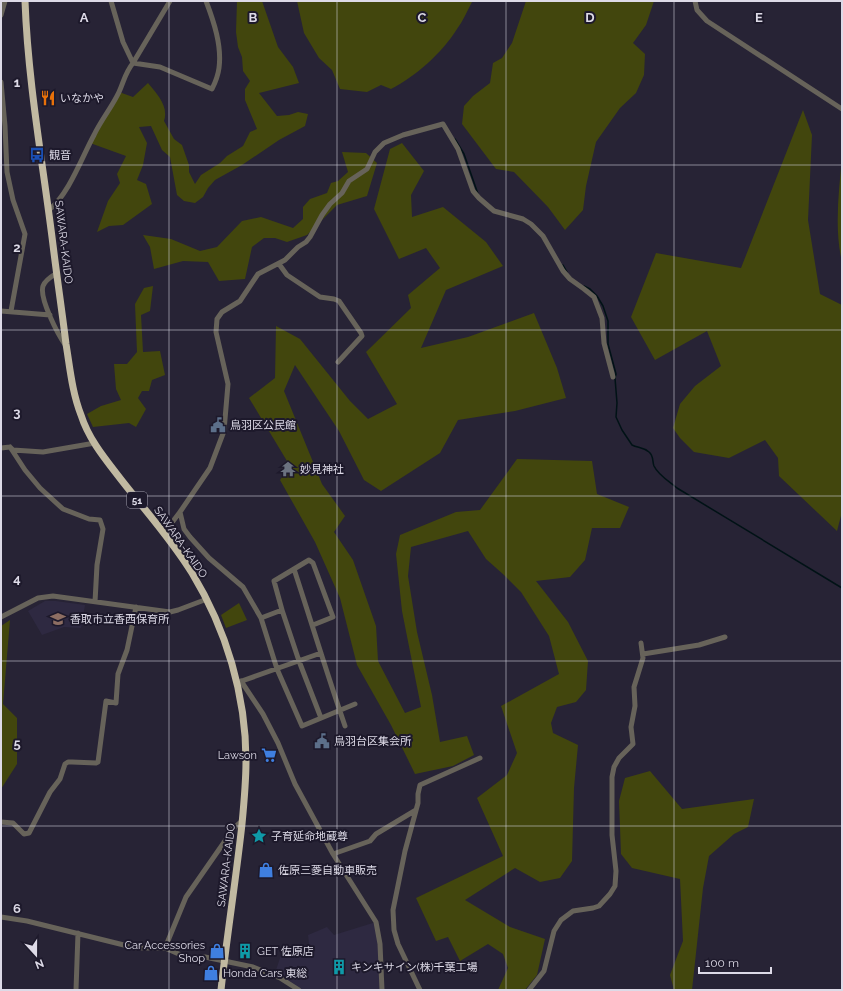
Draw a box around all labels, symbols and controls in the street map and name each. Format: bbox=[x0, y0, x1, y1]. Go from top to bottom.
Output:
text: A bbox=[80, 10, 89, 25]
text: B bbox=[249, 10, 258, 25]
text: C bbox=[418, 10, 427, 25]
text: D bbox=[585, 10, 595, 25]
text: E bbox=[755, 10, 763, 25]
text: 1 bbox=[14, 75, 21, 90]
restaurant icon: いなかや bbox=[39, 89, 57, 107]
place label: いなかや bbox=[60, 92, 104, 105]
bus stop icon: 観音 bbox=[28, 146, 46, 164]
place label: 観音 bbox=[49, 149, 71, 162]
street label: SAWARA-KAIDO bbox=[52, 200, 75, 285]
text: 2 bbox=[13, 240, 21, 255]
text: 3 bbox=[13, 405, 21, 420]
public building icon: 鳥羽区公民館 bbox=[209, 416, 227, 434]
place label: 鳥羽区公民館 bbox=[230, 419, 296, 432]
temple icon: 妙見神社 bbox=[279, 460, 297, 478]
place label: 妙見神社 bbox=[300, 463, 344, 476]
road number: 51 bbox=[127, 492, 147, 508]
street label: SAWARA-KAIDO bbox=[151, 504, 210, 580]
text: 4 bbox=[13, 571, 21, 586]
school or university icon: 香取市立香西保育所 bbox=[49, 610, 67, 628]
place label: 香取市立香西保育所 bbox=[70, 613, 170, 626]
public building icon: 鳥羽台区集会所 bbox=[313, 732, 331, 750]
place label: 鳥羽台区集会所 bbox=[334, 735, 412, 748]
text: 5 bbox=[13, 736, 21, 751]
supermarket icon: Lawson bbox=[260, 746, 278, 764]
place label: Lawson bbox=[218, 749, 257, 762]
street label: SAWARA-KAIDO bbox=[215, 823, 238, 908]
place icon: 子育延命地蔵尊 bbox=[250, 827, 268, 845]
place label: 子育延命地蔵尊 bbox=[271, 830, 348, 843]
shop icon: 佐原三菱自動車販売 bbox=[257, 861, 275, 879]
place label: 佐原三菱自動車販売 bbox=[278, 864, 377, 877]
text: 6 bbox=[13, 901, 21, 916]
north arrow bbox=[16, 935, 56, 975]
place label: Car Accessories Shop bbox=[124, 939, 205, 965]
shop icon: Car Accessories Shop bbox=[208, 942, 226, 960]
building icon: GET 佐原店 bbox=[236, 942, 254, 960]
place label: GET 佐原店 bbox=[257, 945, 314, 958]
scale bar bbox=[699, 949, 771, 975]
text: N bbox=[33, 956, 46, 971]
text: 100 m bbox=[705, 956, 739, 970]
building icon: キンキサイン(株)千葉工場 bbox=[330, 958, 348, 976]
place label: キンキサイン(株)千葉工場 bbox=[351, 961, 478, 974]
shop icon: Honda Cars 東総 bbox=[202, 964, 220, 982]
place label: Honda Cars 東総 bbox=[223, 967, 307, 980]

